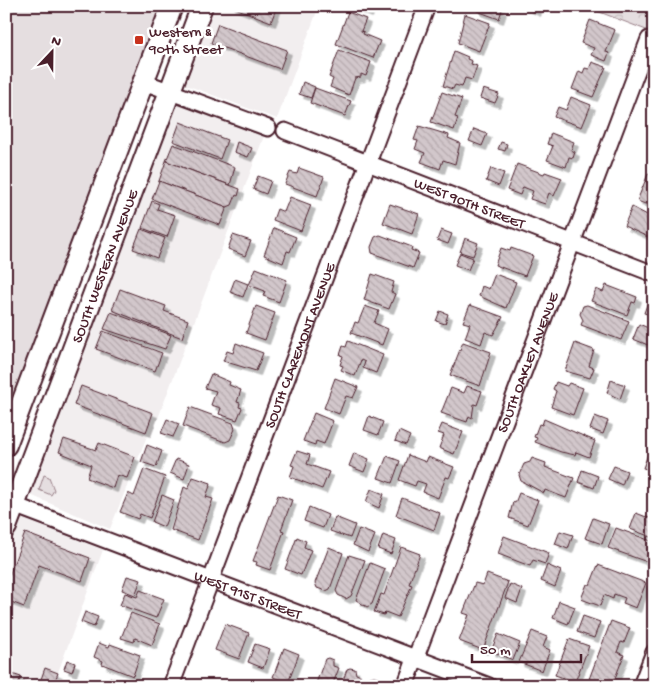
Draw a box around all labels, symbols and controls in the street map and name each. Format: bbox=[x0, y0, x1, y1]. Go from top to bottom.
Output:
place label: Western & 90th Street bbox=[148, 24, 225, 59]
north arrow bbox=[28, 28, 78, 78]
text: N bbox=[49, 33, 63, 52]
marker: Western & 90th Street bbox=[133, 34, 145, 46]
street label: WEST 90TH STREET bbox=[411, 175, 528, 234]
street label: SOUTH WESTERN AVENUE bbox=[69, 187, 143, 346]
street label: SOUTH CLAREMONT AVENUE bbox=[262, 260, 341, 431]
street label: SOUTH OAKLEY AVENUE bbox=[494, 290, 564, 436]
street label: WEST 91ST STREET bbox=[191, 567, 305, 625]
scale bar bbox=[472, 632, 581, 664]
text: 50 m bbox=[480, 642, 511, 660]

